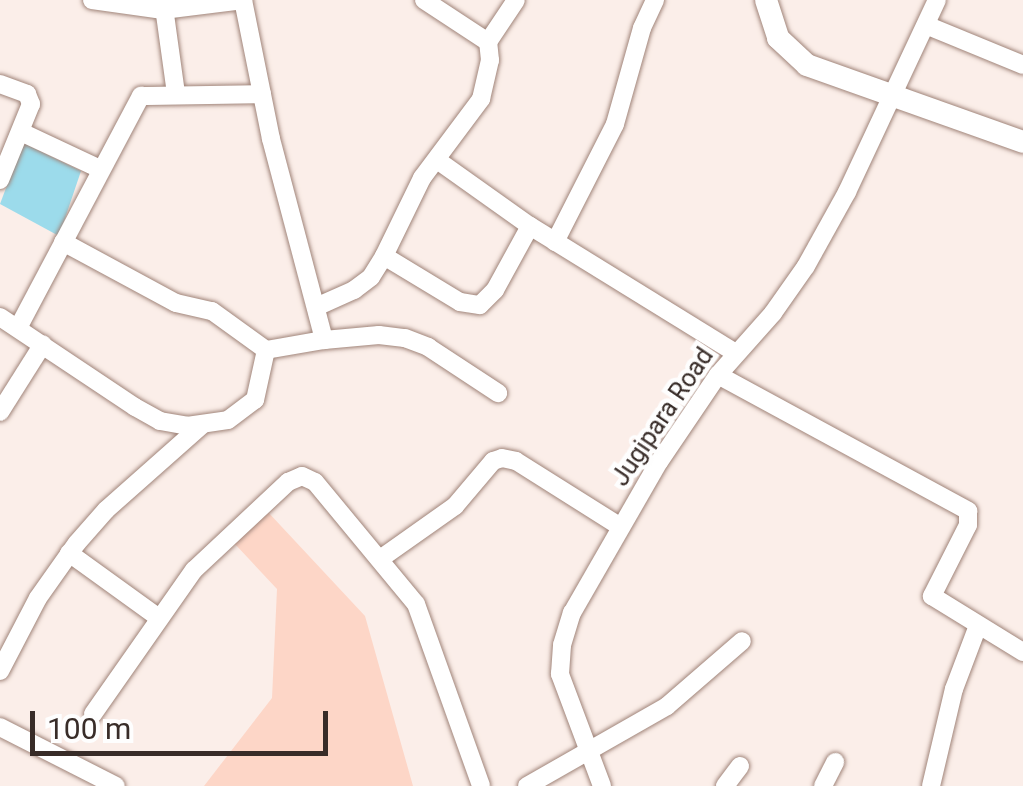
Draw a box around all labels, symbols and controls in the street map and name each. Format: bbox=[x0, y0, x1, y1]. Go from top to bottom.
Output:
street label: Jugipara Road bbox=[606, 342, 720, 492]
scale bar bbox=[35, 691, 332, 753]
text: 100 m bbox=[47, 711, 131, 746]

